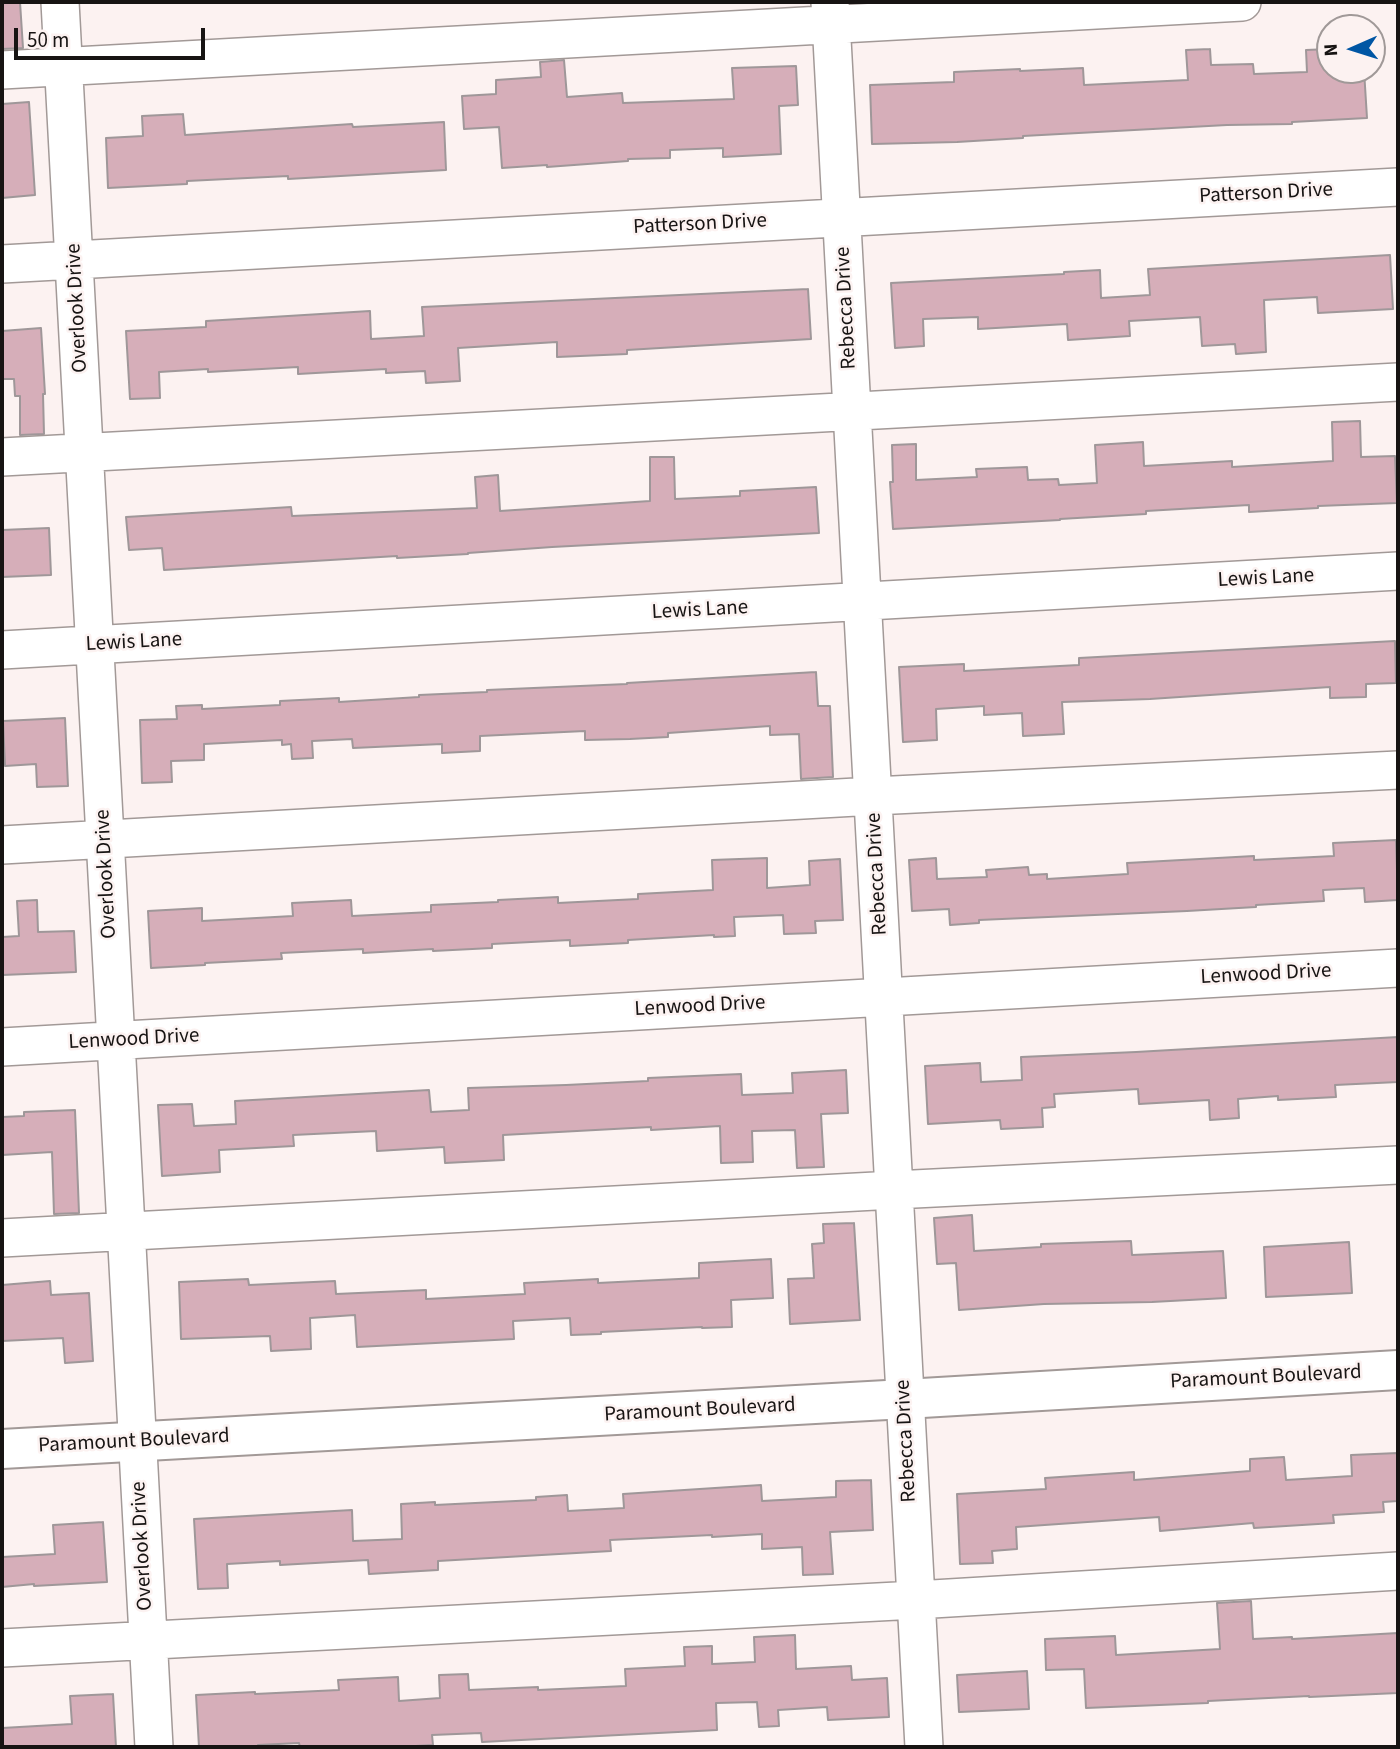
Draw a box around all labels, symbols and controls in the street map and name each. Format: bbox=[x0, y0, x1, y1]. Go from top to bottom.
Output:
scale bar bbox=[18, 14, 208, 58]
north arrow bbox=[1316, 14, 1386, 84]
text: 50 m bbox=[27, 25, 69, 55]
text: N bbox=[1318, 43, 1345, 57]
street label: Patterson Drive bbox=[1199, 178, 1333, 210]
street label: Patterson Drive bbox=[633, 209, 767, 241]
street label: Overlook Drive bbox=[62, 243, 94, 373]
street label: Rebecca Drive bbox=[831, 246, 863, 370]
street label: Lewis Lane bbox=[1217, 564, 1315, 594]
street label: Lewis Lane bbox=[651, 596, 749, 626]
street label: Lewis Lane bbox=[85, 628, 183, 658]
street label: Overlook Drive bbox=[91, 809, 123, 939]
street label: Rebecca Drive bbox=[862, 812, 894, 936]
street label: Lenwood Drive bbox=[1200, 959, 1332, 991]
street label: Lenwood Drive bbox=[634, 991, 766, 1023]
street label: Lenwood Drive bbox=[68, 1024, 200, 1056]
street label: Paramount Boulevard bbox=[1170, 1360, 1362, 1396]
street label: Rebecca Drive bbox=[891, 1379, 923, 1503]
street label: Paramount Boulevard bbox=[604, 1393, 796, 1429]
street label: Paramount Boulevard bbox=[38, 1424, 230, 1460]
street label: Overlook Drive bbox=[127, 1481, 159, 1611]

